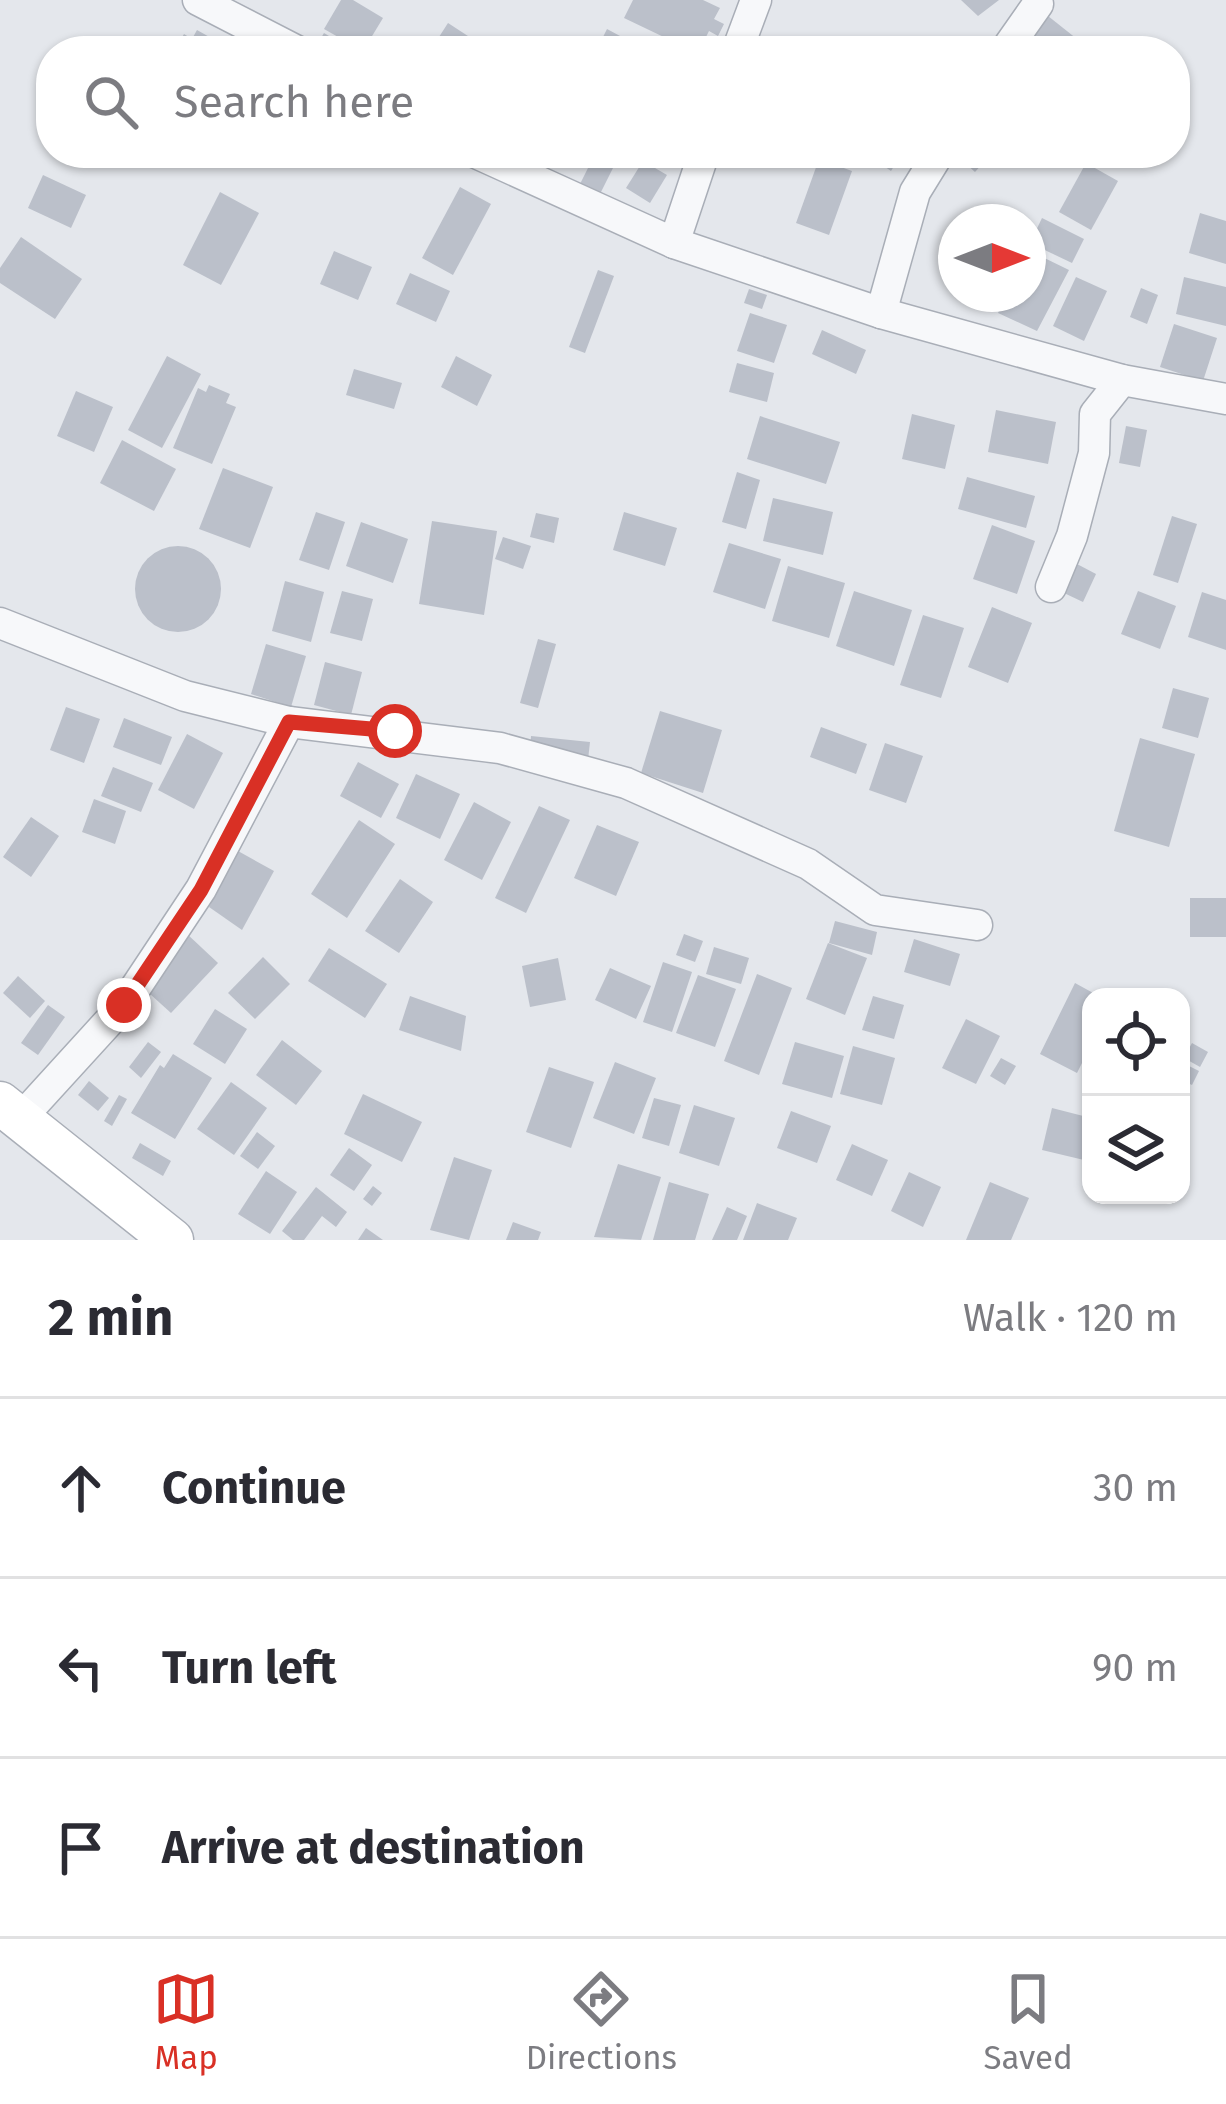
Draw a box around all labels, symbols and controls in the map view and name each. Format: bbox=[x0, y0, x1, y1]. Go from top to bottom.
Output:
search box bbox=[36, 36, 1190, 168]
icon: search bbox=[78, 69, 144, 135]
text: Search here bbox=[174, 75, 414, 129]
north arrow bbox=[938, 204, 1046, 312]
route start bbox=[368, 704, 422, 758]
route end bbox=[97, 978, 151, 1032]
map controls bbox=[1082, 988, 1190, 1204]
button: locate bbox=[1082, 988, 1190, 1096]
button: layers bbox=[1082, 1096, 1190, 1204]
text: 2 min bbox=[48, 1287, 173, 1349]
text: Walk · 120 m bbox=[963, 1295, 1178, 1341]
icon: ahead bbox=[48, 1455, 114, 1521]
text: Continue bbox=[162, 1461, 346, 1515]
text: 30 m bbox=[1093, 1465, 1178, 1511]
icon: left bbox=[48, 1635, 114, 1701]
text: Turn left bbox=[162, 1641, 336, 1695]
text: 90 m bbox=[1092, 1645, 1178, 1691]
icon: arrive bbox=[48, 1815, 114, 1881]
text: Arrive at destination bbox=[162, 1821, 585, 1875]
tab: Map bbox=[153, 1966, 219, 2078]
tab: Directions bbox=[526, 1966, 677, 2078]
tab: Saved bbox=[983, 1966, 1073, 2078]

